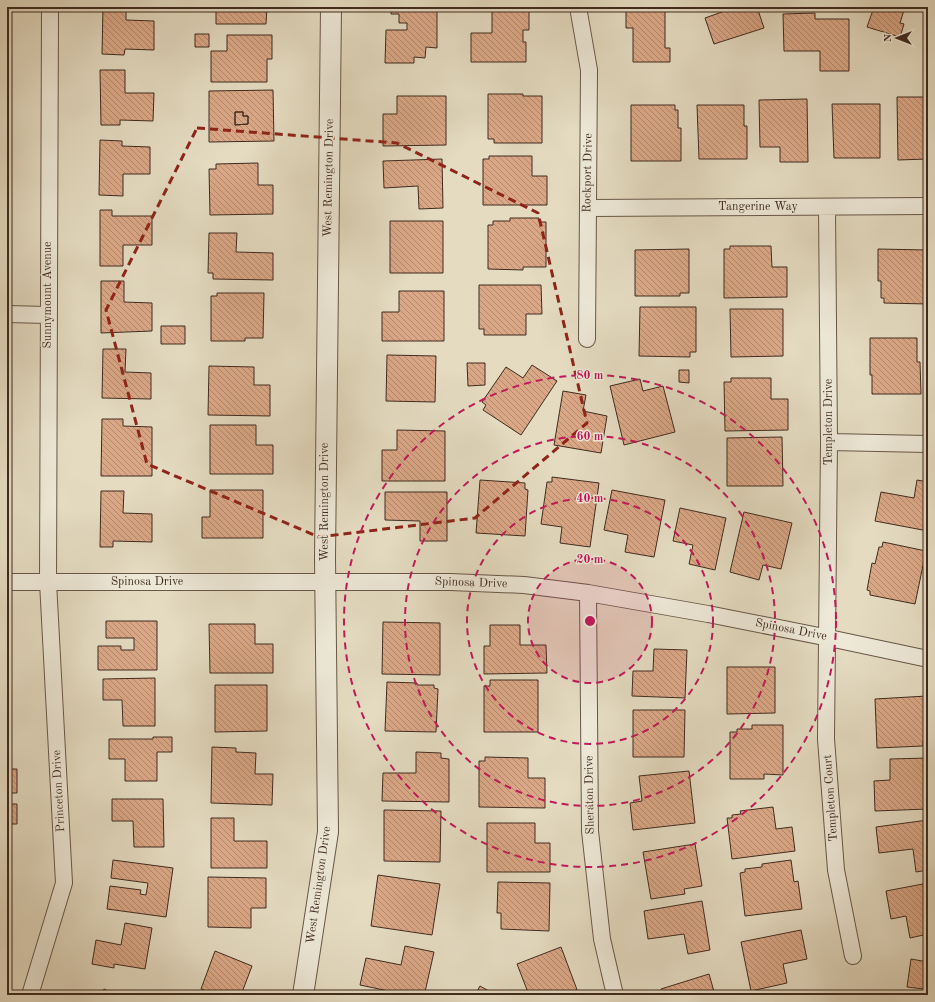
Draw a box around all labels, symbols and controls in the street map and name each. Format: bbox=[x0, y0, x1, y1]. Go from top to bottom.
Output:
north arrow bbox=[877, 18, 917, 58]
text: N bbox=[883, 33, 894, 42]
street label: West Remington Drive bbox=[322, 118, 336, 237]
street label: Rockport Drive bbox=[581, 133, 595, 213]
street label: Tangerine Way bbox=[718, 201, 799, 213]
street label: Sunnymount Avenue bbox=[42, 241, 54, 349]
text: 80 m bbox=[577, 370, 604, 382]
street label: Templeton Drive bbox=[823, 378, 835, 465]
text: 60 m bbox=[577, 431, 604, 443]
street label: West Remington Drive bbox=[319, 442, 331, 561]
text: 40 m bbox=[577, 493, 604, 505]
text: 20 m bbox=[577, 554, 604, 566]
street label: Spinosa Drive bbox=[111, 576, 184, 588]
street label: Spinosa Drive bbox=[434, 576, 508, 590]
centre of rings bbox=[583, 614, 597, 628]
street label: Spinosa Drive bbox=[754, 617, 828, 643]
street label: Princeton Drive bbox=[51, 749, 67, 832]
street label: Templeton Court bbox=[822, 754, 840, 842]
street label: Sheraton Drive bbox=[583, 755, 597, 835]
street label: West Remington Drive bbox=[305, 825, 333, 945]

